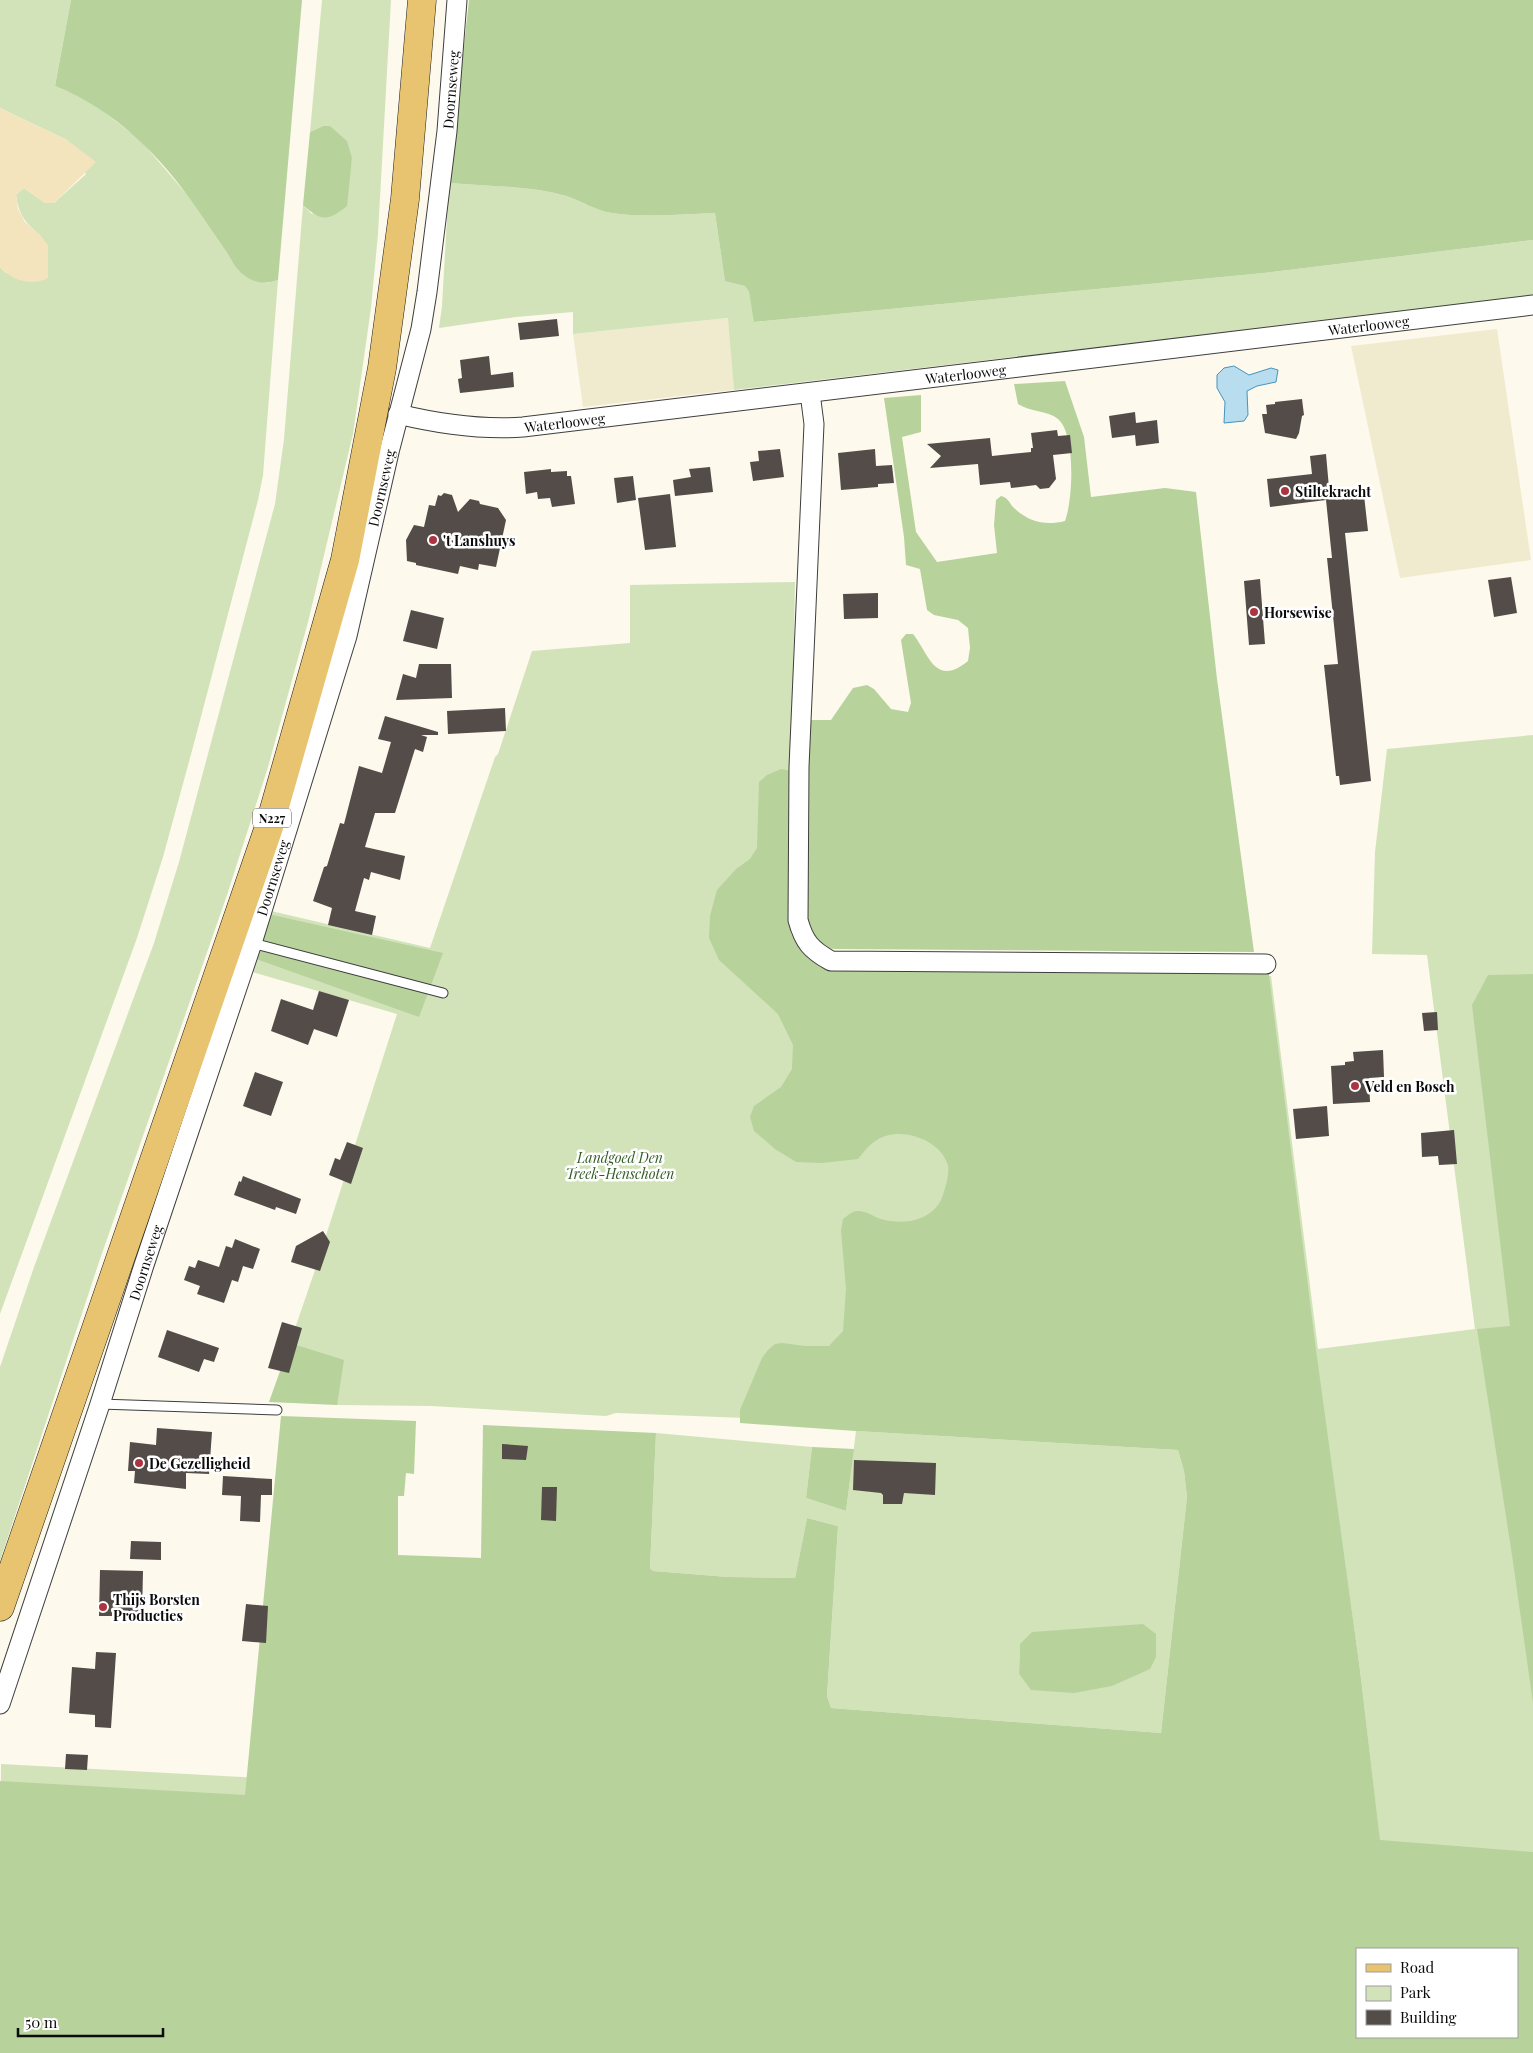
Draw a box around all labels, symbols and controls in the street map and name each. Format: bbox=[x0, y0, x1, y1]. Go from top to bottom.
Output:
street label: Doornseweg bbox=[438, 49, 463, 130]
street label: Waterlooweg bbox=[1326, 310, 1411, 339]
street label: Waterlooweg bbox=[923, 359, 1008, 388]
street label: Waterlooweg bbox=[522, 408, 607, 436]
street label: Doornseweg bbox=[363, 447, 399, 528]
place label: Stiltekracht bbox=[1295, 482, 1371, 501]
marker: Stiltekracht bbox=[1279, 485, 1291, 497]
place label: 't Lanshuys bbox=[443, 531, 515, 550]
marker: 't Lanshuys bbox=[427, 534, 439, 546]
place label: Horsewise bbox=[1264, 603, 1332, 622]
marker: Horsewise bbox=[1248, 606, 1260, 618]
road number: N227 bbox=[253, 808, 291, 828]
street label: Doornseweg bbox=[252, 837, 293, 918]
place label: Veld en Bosch bbox=[1364, 1077, 1455, 1096]
marker: Veld en Bosch bbox=[1349, 1080, 1361, 1092]
park label: Landgoed Den Treek-Henschoten bbox=[566, 1148, 674, 1183]
street label: Doornseweg bbox=[124, 1221, 167, 1302]
place label: De Gezelligheid bbox=[149, 1454, 251, 1473]
marker: De Gezelligheid bbox=[133, 1457, 145, 1469]
place label: Thijs Borsten Producties bbox=[113, 1590, 200, 1625]
marker: Thijs Borsten Producties bbox=[97, 1601, 109, 1613]
legend bbox=[1356, 1948, 1518, 2038]
text: Road bbox=[1400, 1957, 1434, 1977]
text: Park bbox=[1400, 1982, 1432, 2002]
scale bar bbox=[18, 2006, 162, 2038]
text: Building bbox=[1400, 2007, 1457, 2027]
text: 50 m bbox=[25, 2012, 58, 2032]

